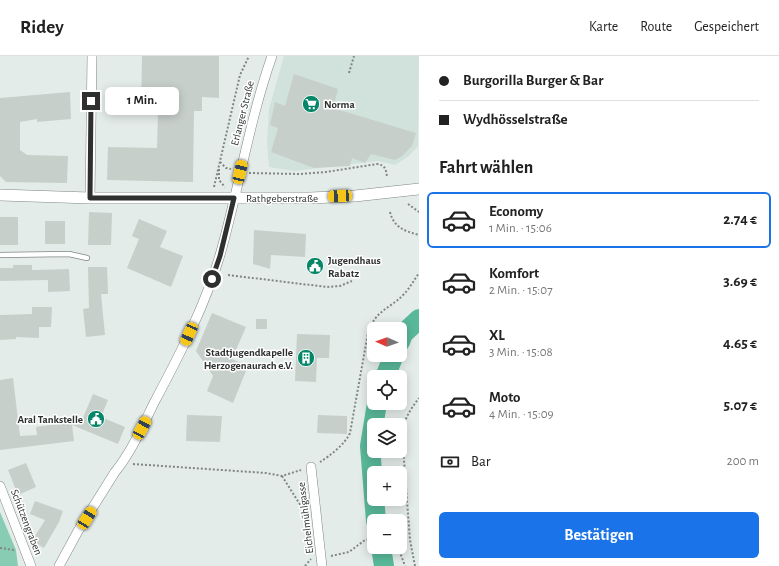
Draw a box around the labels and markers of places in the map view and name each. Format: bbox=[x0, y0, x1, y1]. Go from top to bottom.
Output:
supermarket icon: Norma bbox=[301, 94, 321, 114]
place label: Norma bbox=[324, 99, 355, 110]
place label: Jugendhaus Rabatz bbox=[328, 255, 381, 279]
public building icon: Jugendhaus Rabatz bbox=[305, 256, 325, 276]
place label: Stadtjugendkapelle Herzogenaurach e.V. bbox=[204, 347, 293, 371]
building icon: Stadtjugendkapelle Herzogenaurach e.V. bbox=[296, 348, 316, 368]
public building icon: Aral Tankstelle bbox=[86, 409, 106, 429]
place label: Aral Tankstelle bbox=[18, 414, 83, 425]

